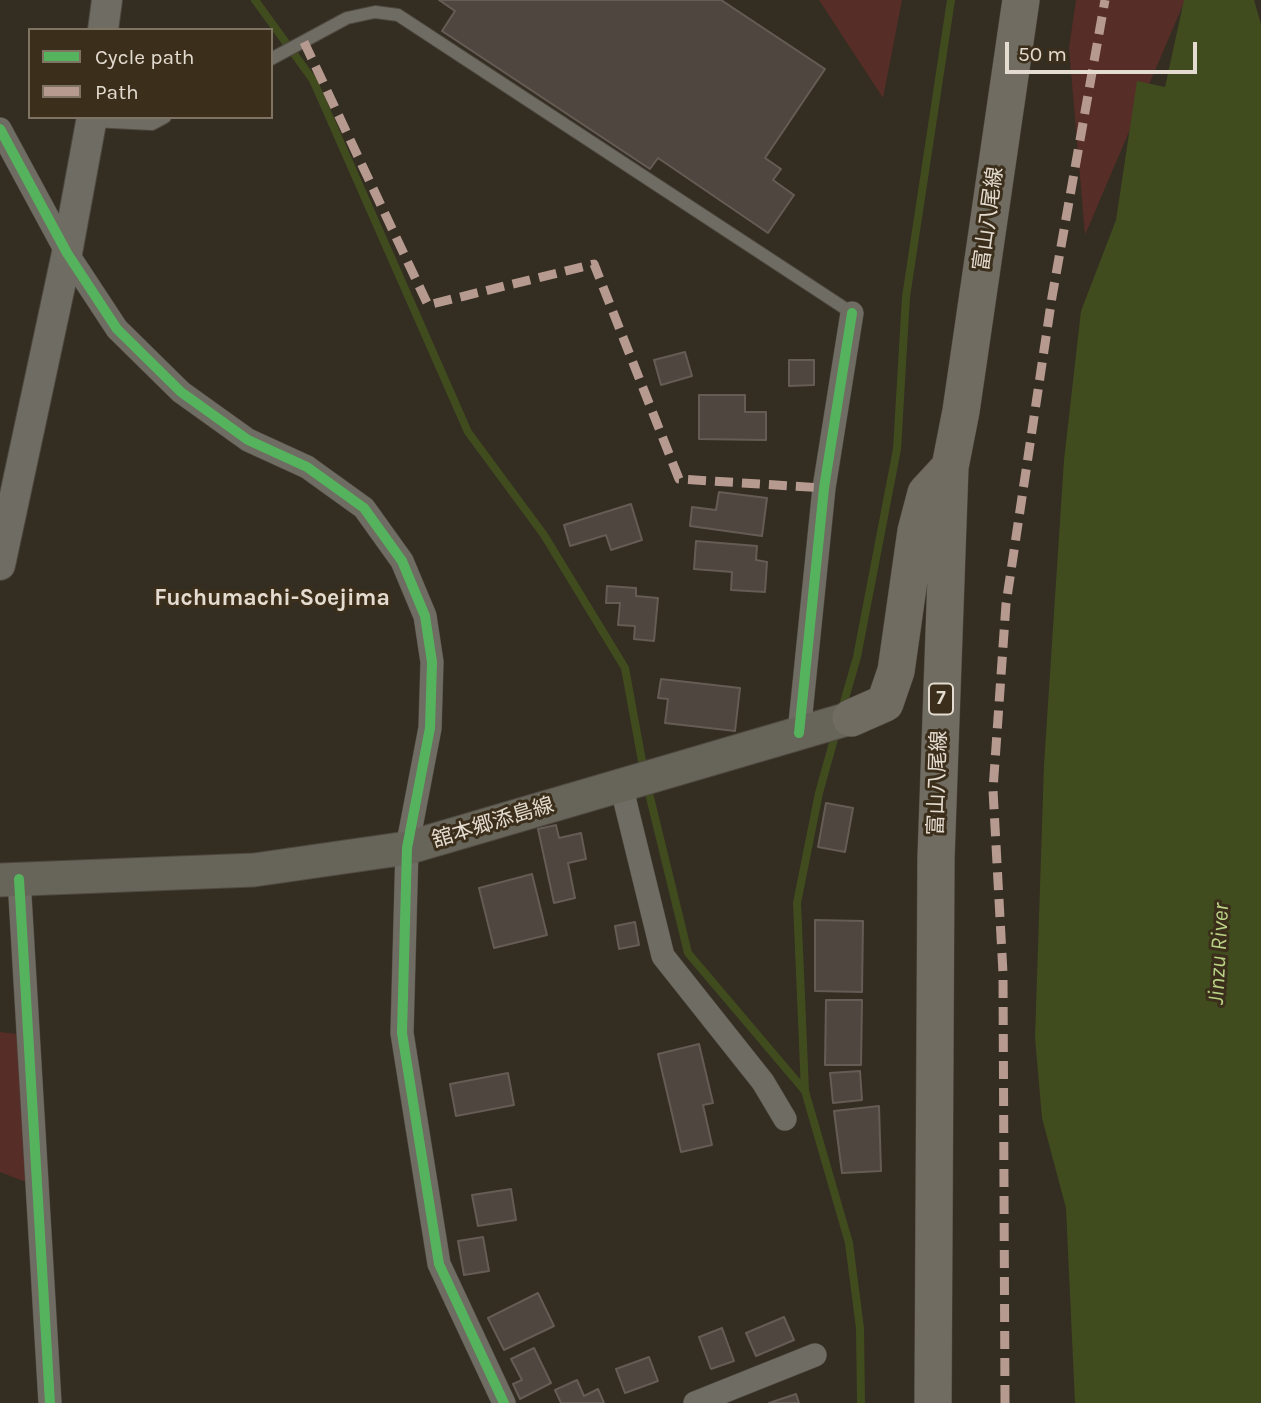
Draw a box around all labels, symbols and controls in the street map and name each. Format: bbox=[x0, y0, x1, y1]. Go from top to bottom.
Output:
legend bbox=[28, 28, 273, 119]
scale bar bbox=[1009, 28, 1202, 72]
text: 50 m bbox=[1018, 42, 1067, 66]
text: Cycle path bbox=[95, 45, 195, 69]
text: Path bbox=[95, 80, 139, 104]
street label: 富山八尾線 bbox=[969, 165, 1009, 273]
district label: Fuchumachi-Soejima bbox=[154, 584, 390, 612]
road number: 7 bbox=[929, 684, 953, 714]
street label: 富山八尾線 bbox=[924, 730, 952, 836]
street label: 舘本郷添島線 bbox=[429, 793, 557, 853]
water label: Jinzu River bbox=[1203, 902, 1235, 1006]

